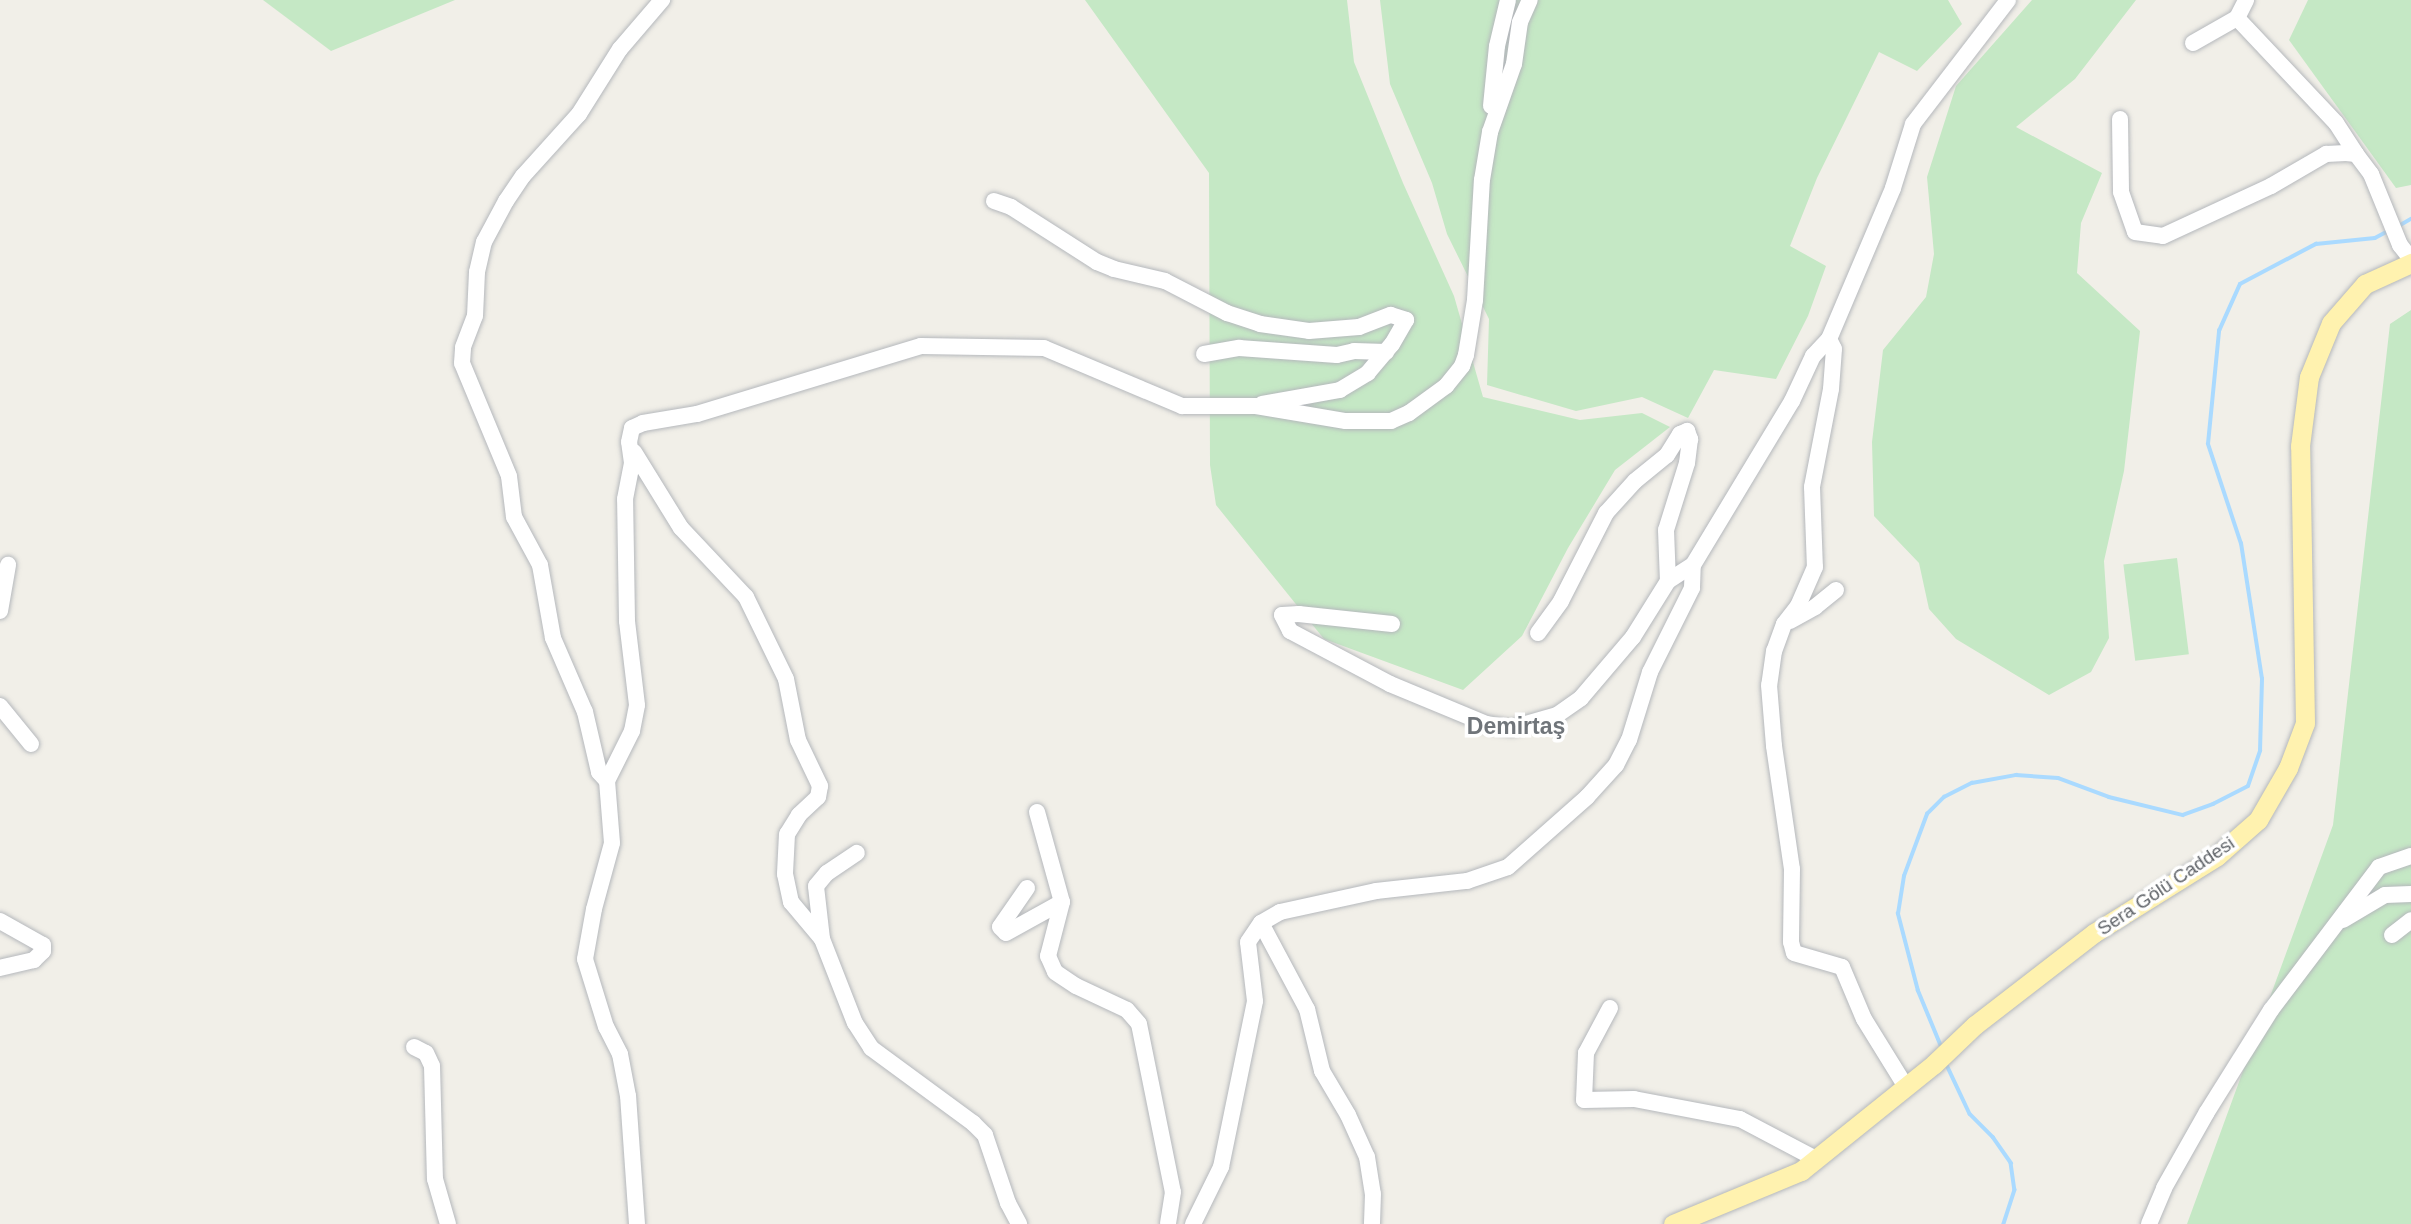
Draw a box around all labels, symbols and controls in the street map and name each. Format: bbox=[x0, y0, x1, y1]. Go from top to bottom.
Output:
district label: Demirtaş bbox=[1467, 712, 1565, 740]
street label: Sera Gölü Caddesi bbox=[2093, 832, 2239, 940]

